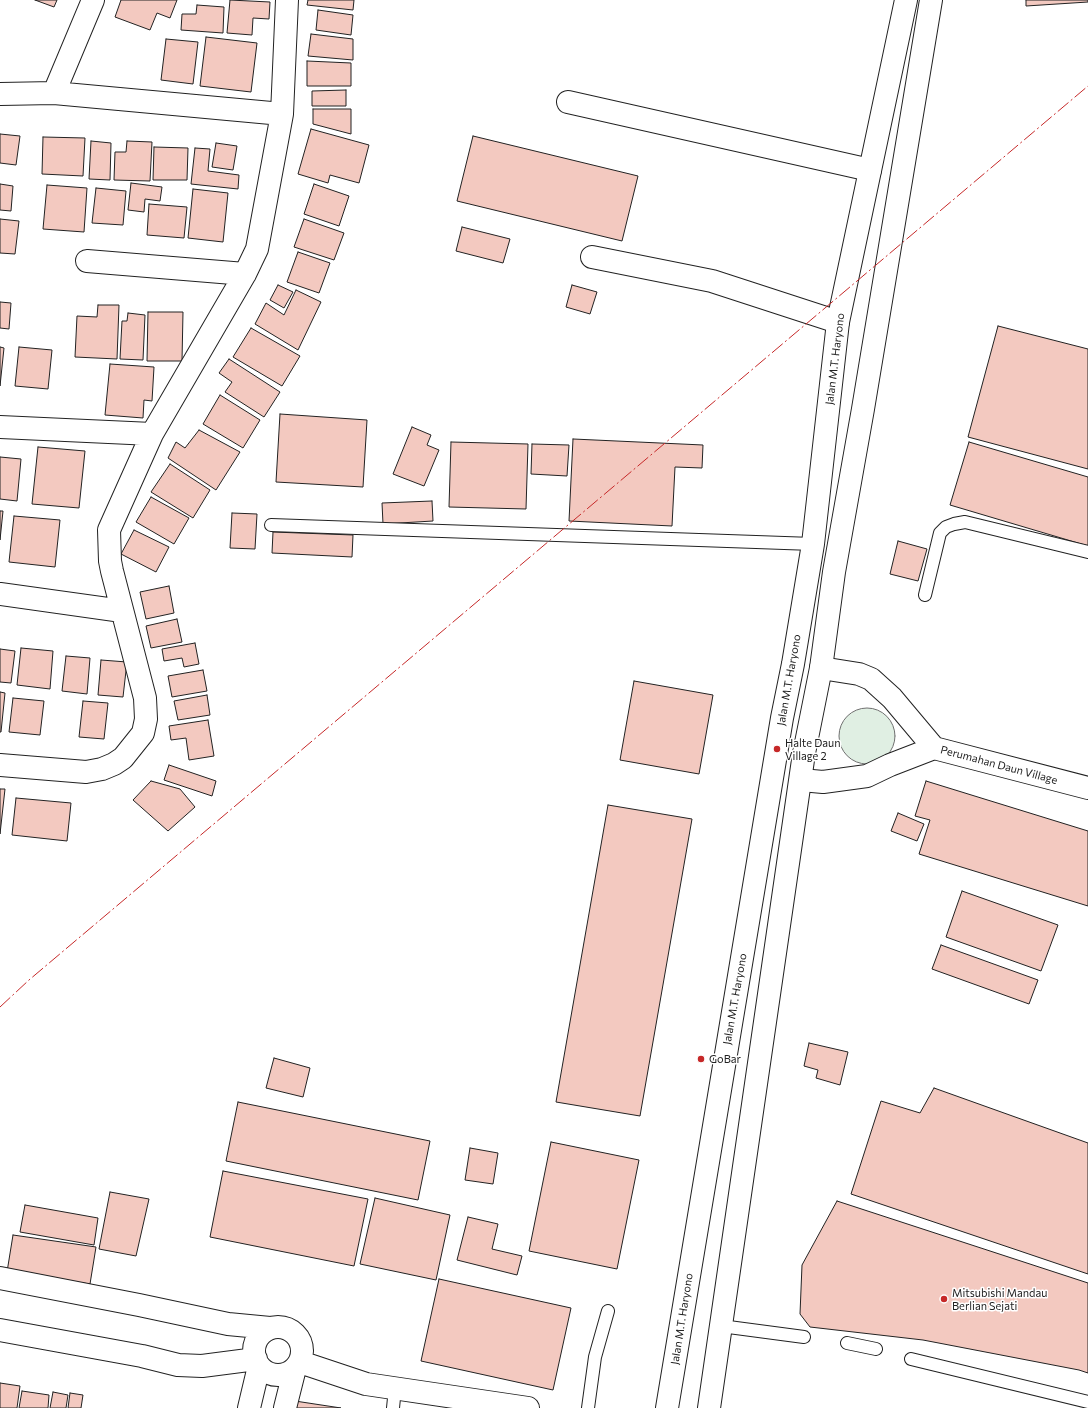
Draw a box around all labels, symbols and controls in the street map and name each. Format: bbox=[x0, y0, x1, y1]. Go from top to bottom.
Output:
street label: Jalan M.T. Haryono bbox=[823, 312, 847, 406]
street label: Jalan M.T. Haryono bbox=[774, 633, 804, 727]
place label: Halte Daun Village 2 bbox=[785, 736, 840, 762]
street label: Perumahan Daun Village bbox=[939, 743, 1059, 787]
marker: Halte Daun Village 2 bbox=[772, 744, 782, 754]
street label: Jalan M.T. Haryono bbox=[720, 952, 750, 1046]
place label: GoBar bbox=[709, 1052, 741, 1066]
marker: GoBar bbox=[696, 1054, 706, 1064]
street label: Jalan M.T. Haryono bbox=[668, 1272, 696, 1366]
place label: Mitsubishi Mandau Berlian Sejati bbox=[952, 1286, 1047, 1312]
marker: Mitsubishi Mandau Berlian Sejati bbox=[939, 1294, 949, 1304]

